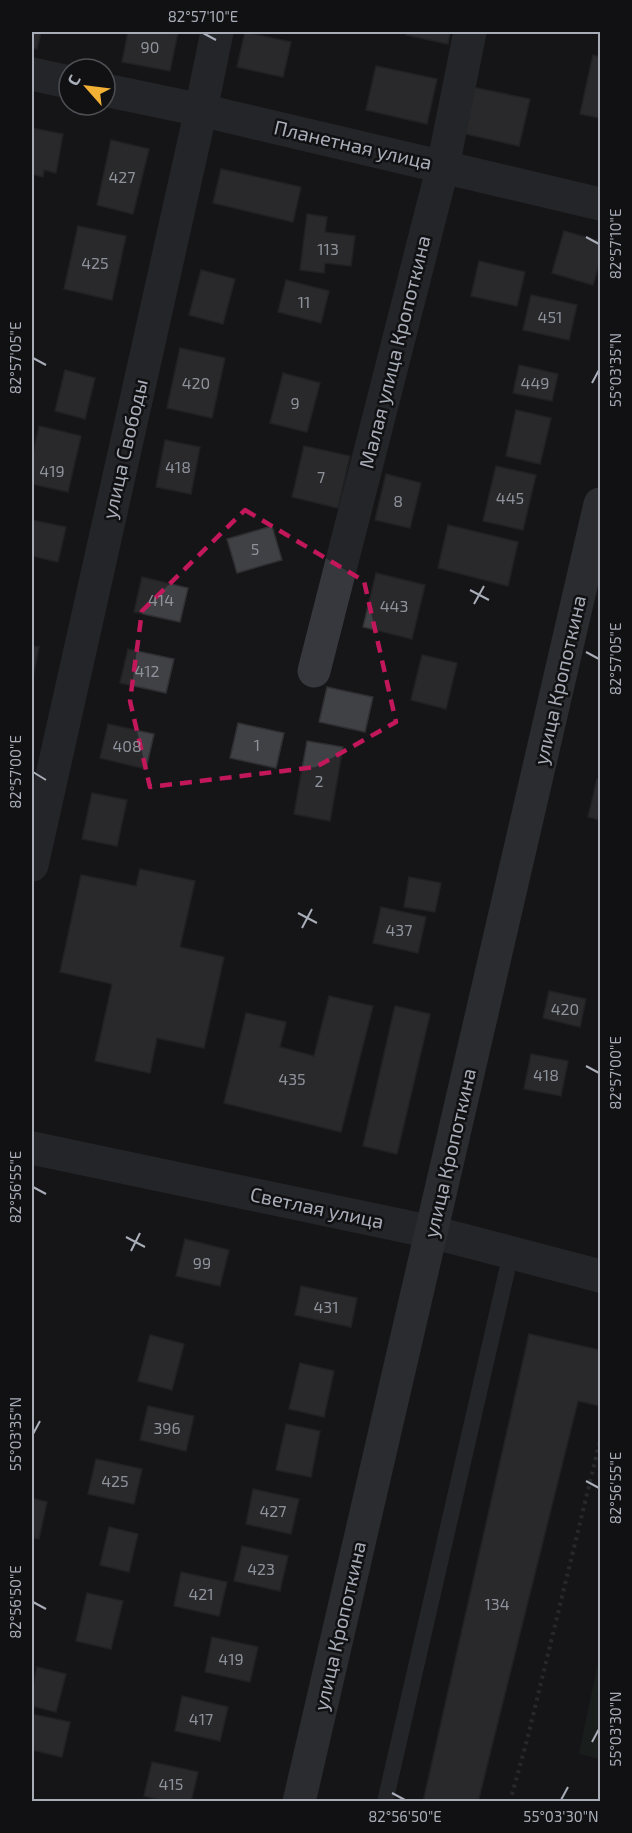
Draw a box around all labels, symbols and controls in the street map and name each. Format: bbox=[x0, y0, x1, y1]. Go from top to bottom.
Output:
text: 82°57'10"E bbox=[168, 7, 238, 25]
house number: 90 bbox=[141, 37, 159, 56]
north arrow bbox=[57, 57, 117, 117]
text: С bbox=[63, 71, 84, 88]
street label: Планетная улица bbox=[272, 114, 435, 175]
house number: 427 bbox=[108, 167, 136, 186]
text: 82°57'10"E bbox=[606, 209, 624, 279]
street label: Малая улица Кропоткина bbox=[353, 233, 436, 471]
house number: 113 bbox=[317, 239, 339, 258]
house number: 425 bbox=[81, 253, 109, 272]
house number: 11 bbox=[298, 292, 310, 311]
house number: 451 bbox=[538, 307, 562, 326]
text: 82°57'05"E bbox=[6, 322, 24, 394]
text: 55°03'35"N bbox=[606, 333, 624, 407]
house number: 420 bbox=[182, 373, 210, 392]
house number: 449 bbox=[521, 373, 549, 392]
street label: улица Свободы bbox=[96, 376, 153, 521]
house number: 9 bbox=[290, 393, 300, 412]
house number: 418 bbox=[165, 457, 191, 476]
house number: 419 bbox=[39, 461, 65, 480]
house number: 7 bbox=[317, 467, 325, 486]
house number: 445 bbox=[496, 488, 524, 507]
house number: 8 bbox=[393, 491, 403, 510]
house number: 5 bbox=[251, 539, 259, 558]
house number: 414 bbox=[148, 590, 174, 609]
street label: улица Кропоткина bbox=[528, 593, 591, 767]
house number: 443 bbox=[380, 596, 408, 615]
text: 82°57'05"E bbox=[606, 623, 624, 695]
house number: 412 bbox=[134, 661, 160, 680]
text: 82°57'00"E bbox=[6, 735, 24, 809]
house number: 1 bbox=[254, 735, 260, 754]
house number: 408 bbox=[112, 736, 142, 755]
house number: 2 bbox=[315, 771, 324, 790]
house number: 437 bbox=[386, 920, 412, 939]
house number: 420 bbox=[551, 999, 579, 1018]
text: 82°57'00"E bbox=[606, 1036, 624, 1110]
house number: 418 bbox=[533, 1065, 559, 1084]
street label: улица Кропоткина bbox=[418, 1066, 481, 1240]
house number: 435 bbox=[278, 1069, 306, 1088]
text: 82°56'55"E bbox=[6, 1151, 24, 1223]
street label: Светлая улица bbox=[248, 1181, 386, 1234]
house number: 99 bbox=[193, 1253, 211, 1272]
house number: 431 bbox=[313, 1297, 339, 1316]
text: 55°03'35"N bbox=[6, 1397, 24, 1471]
house number: 396 bbox=[153, 1418, 181, 1437]
text: 82°56'55"E bbox=[606, 1452, 624, 1524]
house number: 425 bbox=[101, 1471, 129, 1490]
house number: 427 bbox=[259, 1501, 287, 1520]
street label: улица Кропоткина bbox=[308, 1539, 371, 1713]
house number: 423 bbox=[247, 1559, 275, 1578]
text: 82°56'50"E bbox=[6, 1565, 24, 1639]
house number: 421 bbox=[188, 1584, 214, 1603]
house number: 134 bbox=[484, 1594, 510, 1613]
house number: 419 bbox=[218, 1649, 244, 1668]
text: 55°03'30"N bbox=[606, 1691, 624, 1767]
house number: 417 bbox=[189, 1709, 213, 1728]
house number: 415 bbox=[159, 1774, 183, 1793]
text: 82°56'50"E bbox=[368, 1807, 442, 1825]
text: 55°03'30"N bbox=[523, 1807, 599, 1825]

